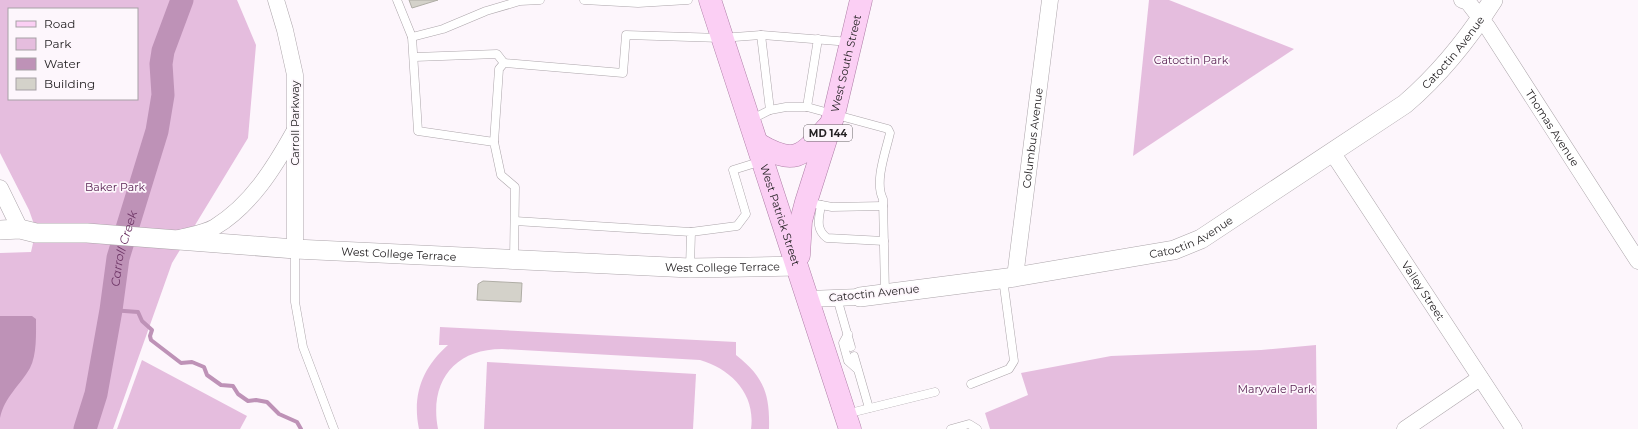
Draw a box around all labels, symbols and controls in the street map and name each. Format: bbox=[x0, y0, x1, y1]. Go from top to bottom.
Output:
legend bbox=[8, 8, 138, 100]
street label: West South Street bbox=[828, 13, 864, 114]
street label: Catoctin Avenue bbox=[1419, 13, 1488, 92]
text: Road bbox=[44, 16, 75, 31]
text: Park bbox=[44, 36, 72, 51]
park label: Catoctin Park bbox=[1154, 53, 1229, 67]
text: Water bbox=[44, 56, 81, 71]
text: Building bbox=[44, 76, 95, 91]
street label: Carroll Parkway bbox=[288, 80, 302, 166]
street label: Columbus Avenue bbox=[1019, 87, 1046, 189]
street label: Thomas Avenue bbox=[1522, 87, 1582, 169]
road number: MD 144 bbox=[804, 125, 852, 141]
street label: West Patrick Street bbox=[757, 162, 803, 268]
park label: Baker Park bbox=[85, 180, 146, 194]
water label: Carroll Creek bbox=[107, 208, 140, 287]
street label: Catoctin Avenue bbox=[1148, 213, 1236, 261]
street label: West College Terrace bbox=[341, 244, 457, 264]
street label: Valley Street bbox=[1399, 258, 1448, 324]
street label: West College Terrace bbox=[665, 259, 780, 275]
street label: Catoctin Avenue bbox=[828, 281, 920, 305]
park label: Maryvale Park bbox=[1237, 382, 1315, 396]

